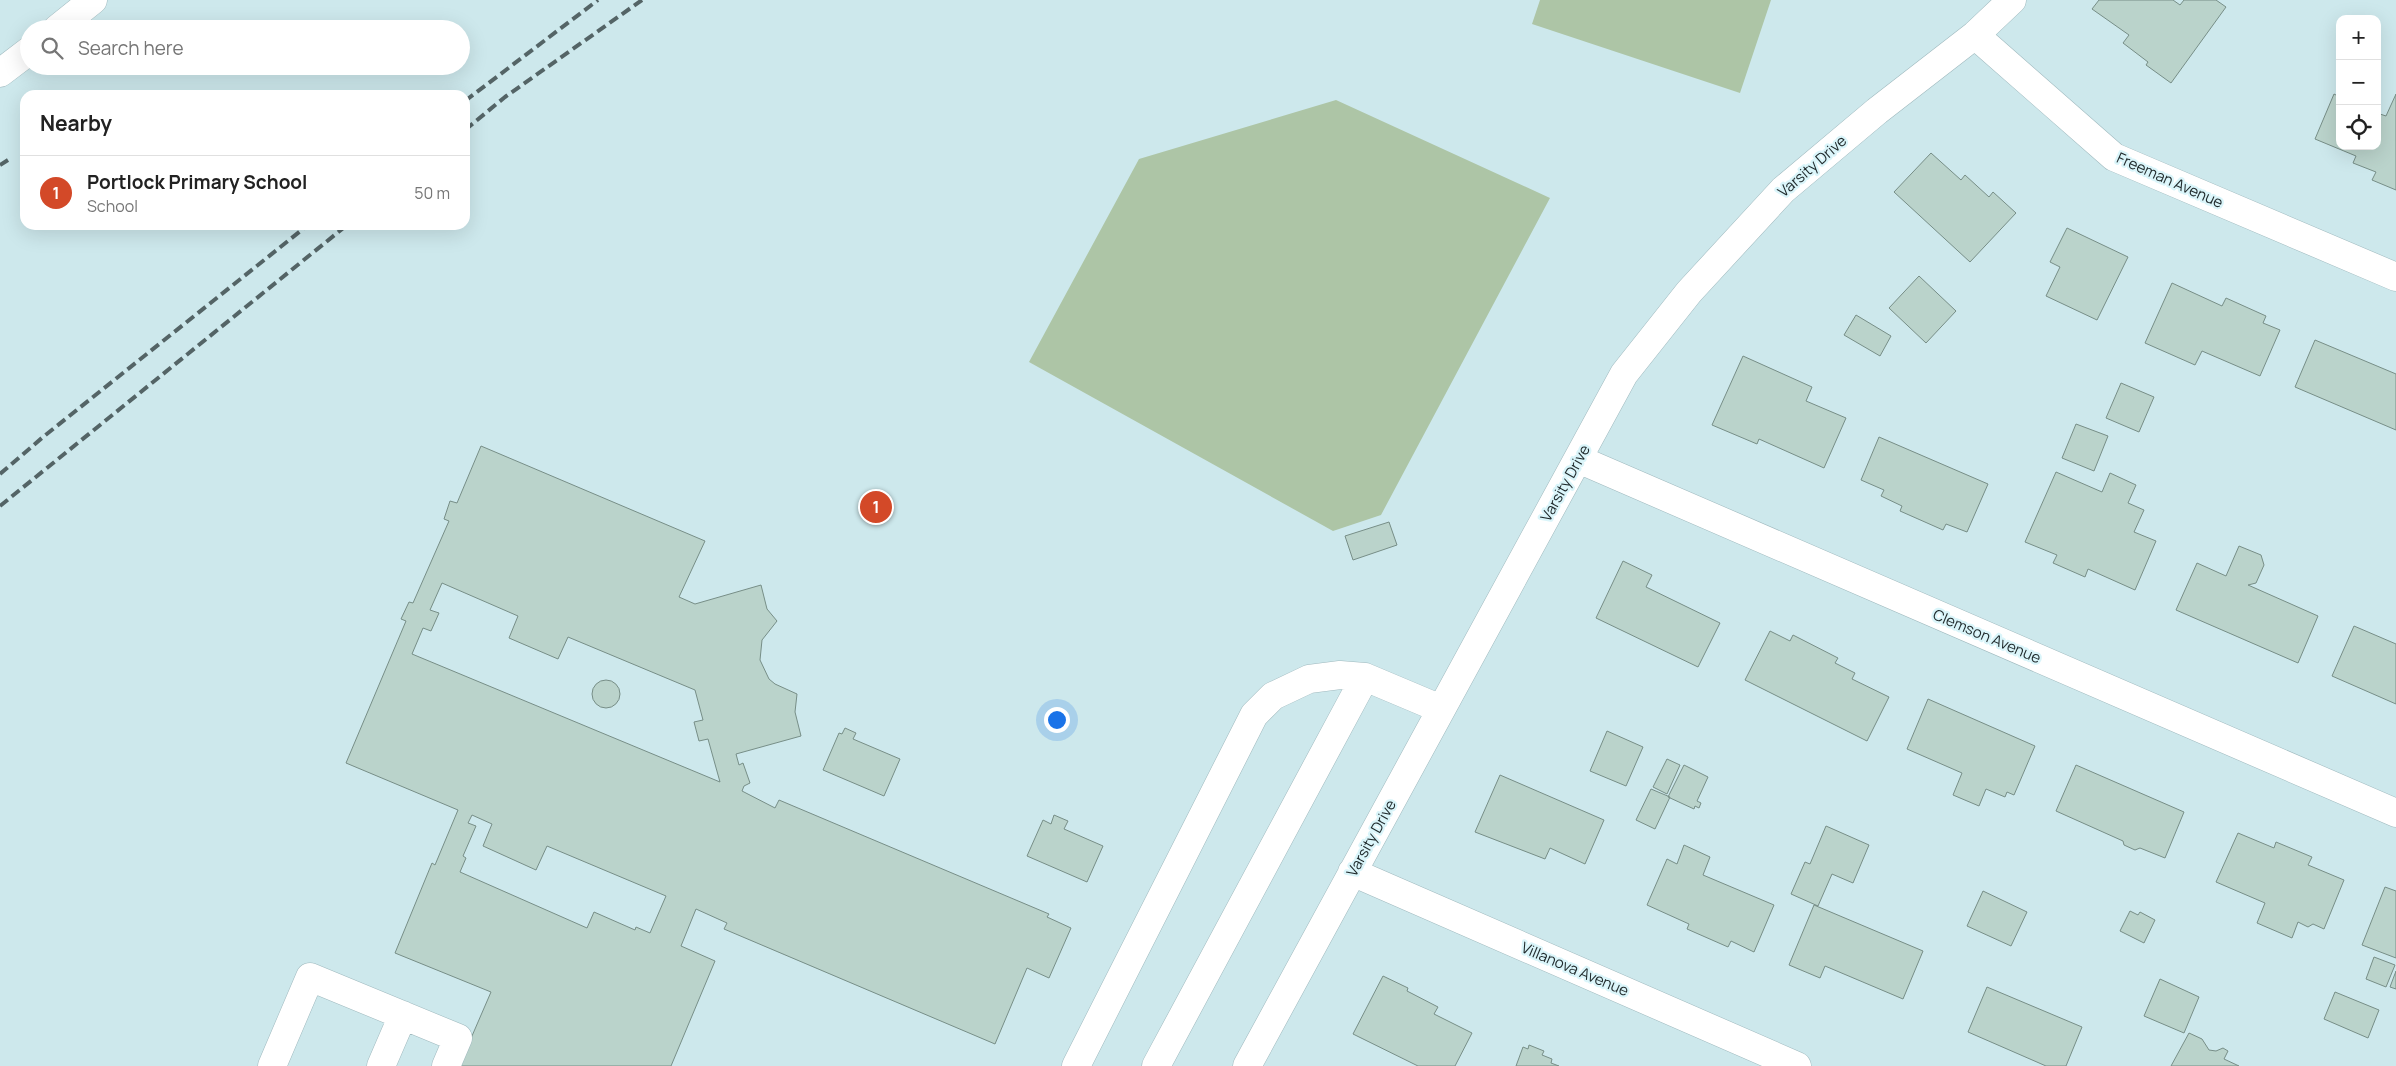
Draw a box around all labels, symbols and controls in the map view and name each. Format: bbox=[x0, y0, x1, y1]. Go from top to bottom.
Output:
map controls bbox=[2336, 15, 2381, 150]
button: + bbox=[2336, 15, 2381, 60]
search box bbox=[20, 20, 470, 75]
icon: search bbox=[38, 34, 66, 62]
text: Search here bbox=[78, 35, 184, 61]
button: − bbox=[2336, 60, 2381, 105]
button: locate bbox=[2336, 105, 2381, 150]
text: Nearby bbox=[40, 109, 112, 137]
street label: Varsity Drive bbox=[1773, 130, 1851, 202]
street label: Freeman Avenue bbox=[2113, 147, 2227, 213]
text: Portlock Primary School bbox=[87, 169, 307, 195]
text: 1 bbox=[52, 182, 60, 204]
text: 50 m bbox=[414, 182, 450, 204]
text: School bbox=[87, 195, 138, 217]
street label: Varsity Drive bbox=[1535, 441, 1595, 525]
pin: 1 bbox=[860, 488, 892, 526]
street label: Clemson Avenue bbox=[1930, 604, 2044, 668]
your location bbox=[1044, 707, 1070, 733]
street label: Varsity Drive bbox=[1341, 796, 1401, 880]
street label: Villanova Avenue bbox=[1518, 937, 1632, 1001]

